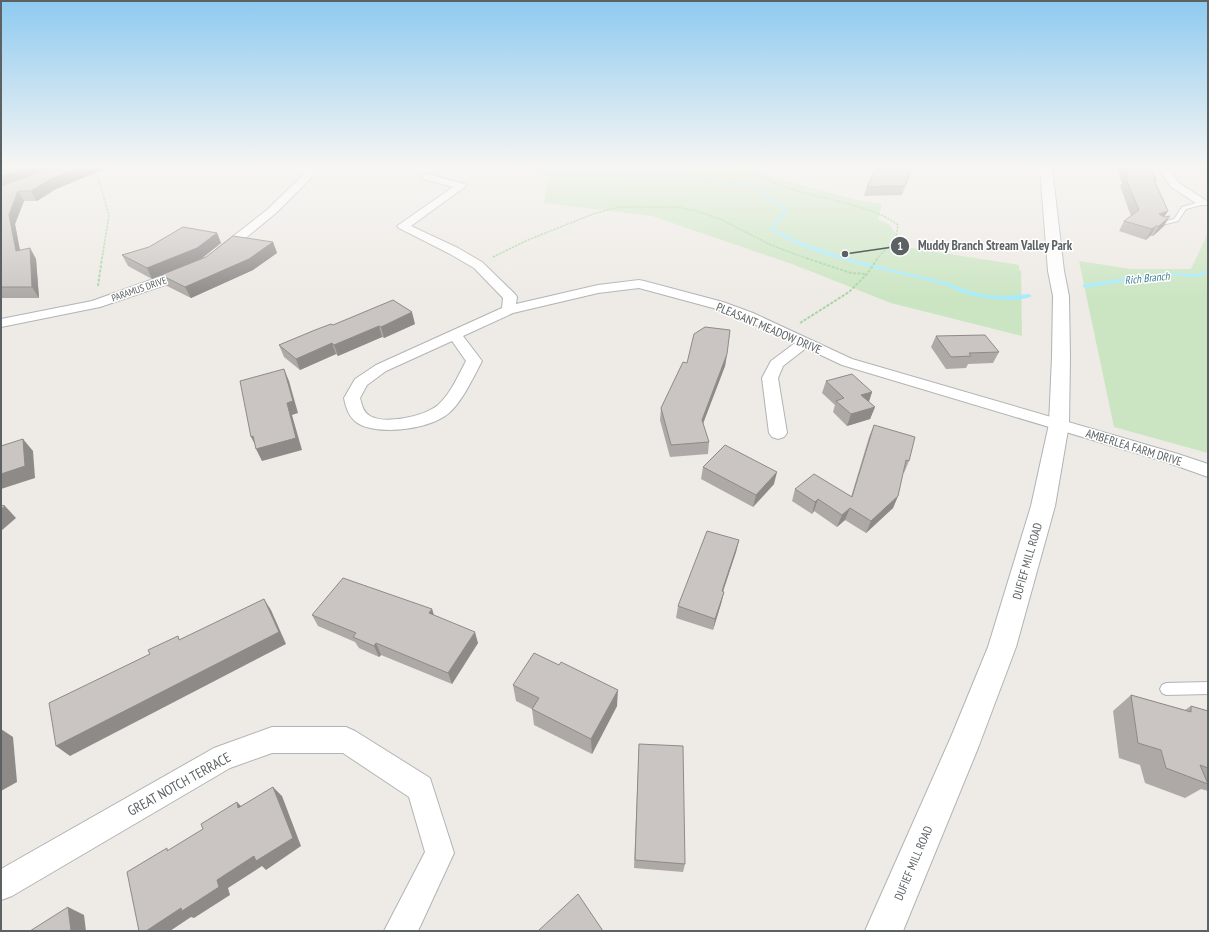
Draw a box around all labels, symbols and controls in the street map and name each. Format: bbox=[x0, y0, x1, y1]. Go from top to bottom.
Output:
callout: Muddy Branch Stream Valley Park bbox=[890, 233, 1081, 258]
text: Muddy Branch Stream Valley Park bbox=[918, 237, 1073, 254]
text: 1 bbox=[897, 238, 903, 253]
water label: Rich Branch bbox=[1124, 269, 1171, 287]
street label: PARAMUS DRIVE bbox=[110, 274, 168, 304]
street label: PLEASANT MEADOW DRIVE bbox=[714, 299, 824, 357]
street label: AMBERLEA FARM DRIVE bbox=[1084, 425, 1184, 469]
street label: DUFIEF MILL ROAD bbox=[1009, 521, 1045, 601]
street label: GREAT NOTCH TERRACE bbox=[124, 748, 234, 820]
street label: DUFIEF MILL ROAD bbox=[891, 824, 935, 902]

